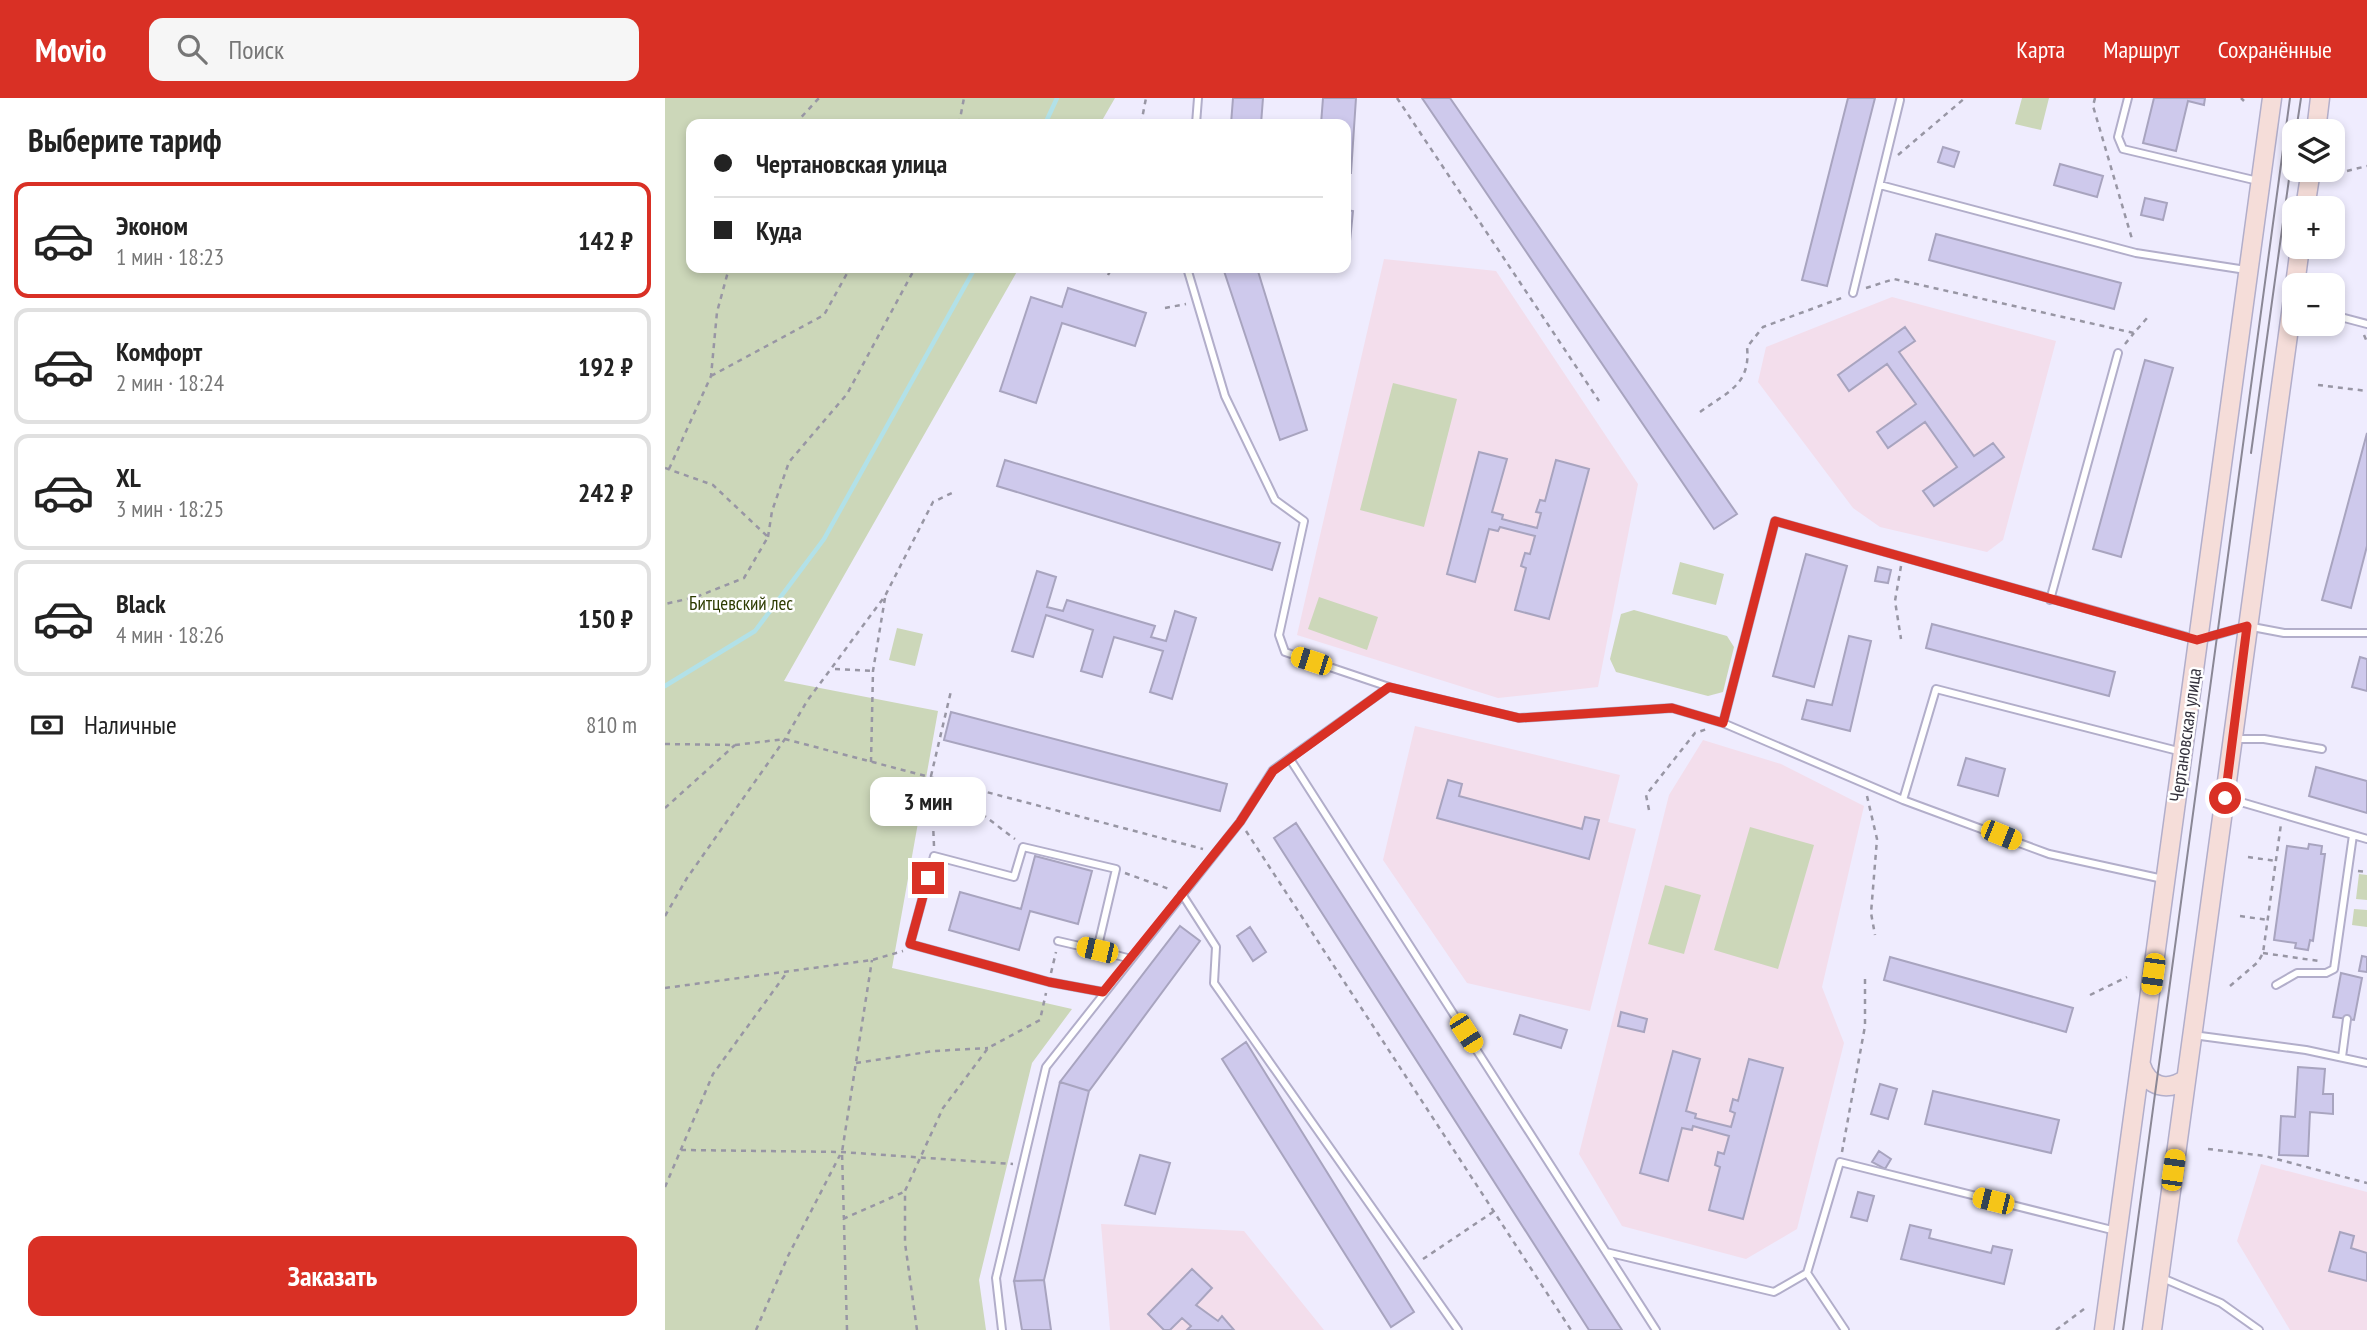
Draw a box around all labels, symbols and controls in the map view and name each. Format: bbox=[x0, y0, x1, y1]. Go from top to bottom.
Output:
search box bbox=[149, 18, 639, 81]
text: Movio bbox=[35, 28, 107, 71]
icon: search bbox=[173, 30, 211, 68]
text: Поиск bbox=[229, 33, 284, 66]
text: Карта bbox=[2016, 34, 2065, 65]
text: Маршрут bbox=[2103, 34, 2180, 65]
text: Сохранённые bbox=[2218, 34, 2332, 65]
text: Выберите тариф bbox=[28, 119, 222, 161]
map controls bbox=[2282, 119, 2345, 336]
button: layers bbox=[2282, 119, 2345, 182]
text: Чертановская улица bbox=[756, 147, 947, 180]
button: + bbox=[2282, 196, 2345, 259]
icon: car bbox=[32, 209, 95, 272]
text: Эконом bbox=[116, 209, 188, 242]
text: Куда bbox=[756, 214, 802, 247]
text: 142 ₽ bbox=[578, 224, 633, 257]
text: 1 мин · 18:23 bbox=[116, 242, 224, 271]
button: − bbox=[2282, 273, 2345, 336]
icon: car bbox=[32, 335, 95, 398]
text: Комфорт bbox=[116, 335, 202, 368]
text: 192 ₽ bbox=[578, 350, 633, 383]
text: 2 мин · 18:24 bbox=[116, 368, 224, 397]
icon: car bbox=[32, 461, 95, 524]
text: XL bbox=[116, 461, 141, 494]
text: 242 ₽ bbox=[578, 476, 633, 509]
text: 3 мин · 18:25 bbox=[116, 494, 224, 523]
icon: car bbox=[32, 587, 95, 650]
text: Black bbox=[116, 587, 166, 620]
park label: Битцевский лес bbox=[689, 591, 793, 615]
text: 150 ₽ bbox=[578, 602, 633, 635]
text: 4 мин · 18:26 bbox=[116, 620, 224, 649]
car bbox=[1288, 645, 1335, 677]
street label: Чертановская улица bbox=[2164, 667, 2206, 803]
icon: cash bbox=[28, 706, 66, 744]
text: Наличные bbox=[84, 708, 177, 741]
text: 810 m bbox=[586, 710, 637, 739]
callout: 3 мин bbox=[870, 776, 986, 826]
route start bbox=[2209, 782, 2241, 814]
text: 3 мин bbox=[903, 787, 953, 816]
car bbox=[1978, 817, 2025, 853]
route end bbox=[912, 862, 944, 894]
car bbox=[1075, 935, 1120, 965]
car bbox=[2140, 952, 2167, 996]
car bbox=[1446, 1010, 1487, 1056]
car bbox=[2160, 1148, 2187, 1192]
car bbox=[1971, 1186, 2016, 1216]
button: Заказать bbox=[28, 1236, 637, 1316]

